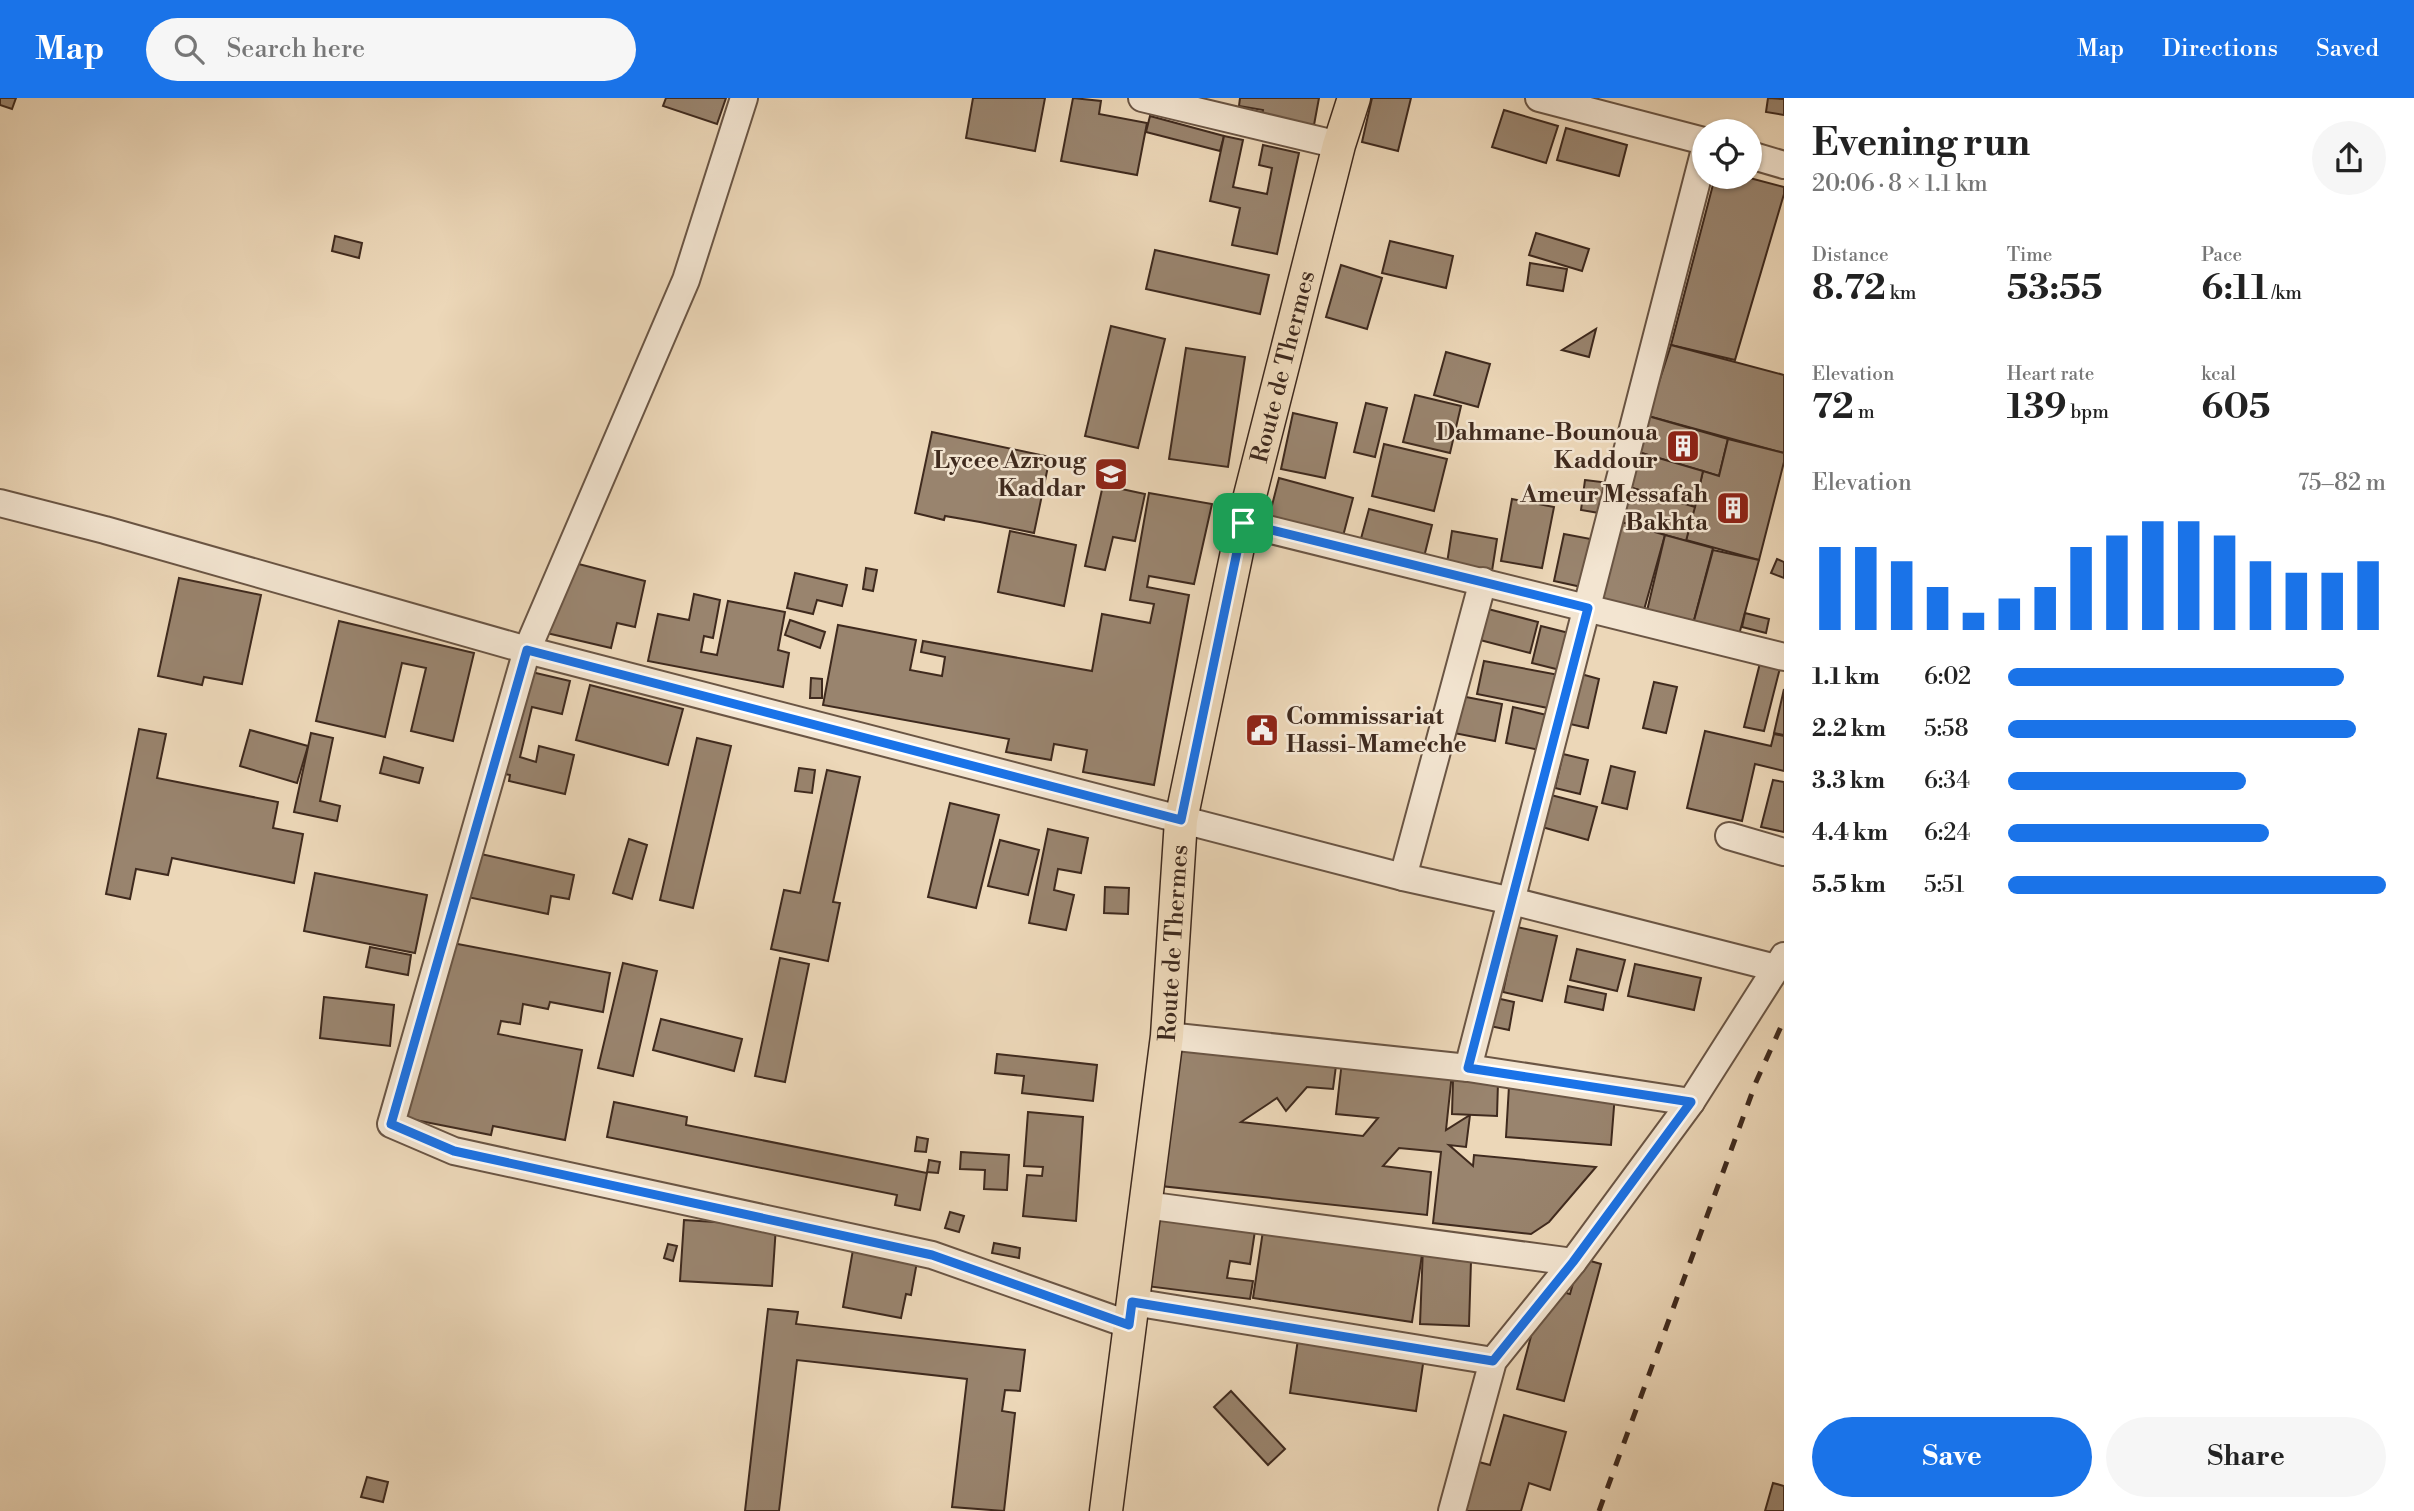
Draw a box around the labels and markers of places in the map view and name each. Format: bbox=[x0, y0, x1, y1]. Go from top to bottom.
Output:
place label: Dahmane-Bounoua Kaddour bbox=[1436, 418, 1659, 476]
building icon: Dahmane-Bounoua Kaddour bbox=[1664, 427, 1702, 465]
place label: Lycee Azroug Kaddar bbox=[934, 446, 1087, 504]
school or university icon: Lycee Azroug Kaddar bbox=[1092, 455, 1130, 493]
place label: Ameur Messafah Bakhta bbox=[1519, 480, 1709, 538]
building icon: Ameur Messafah Bakhta bbox=[1714, 489, 1752, 527]
pin bbox=[1213, 493, 1273, 553]
place label: Commissariat Hassi-Mameche bbox=[1286, 702, 1467, 760]
public building icon: Commissariat Hassi-Mameche bbox=[1243, 711, 1281, 749]

